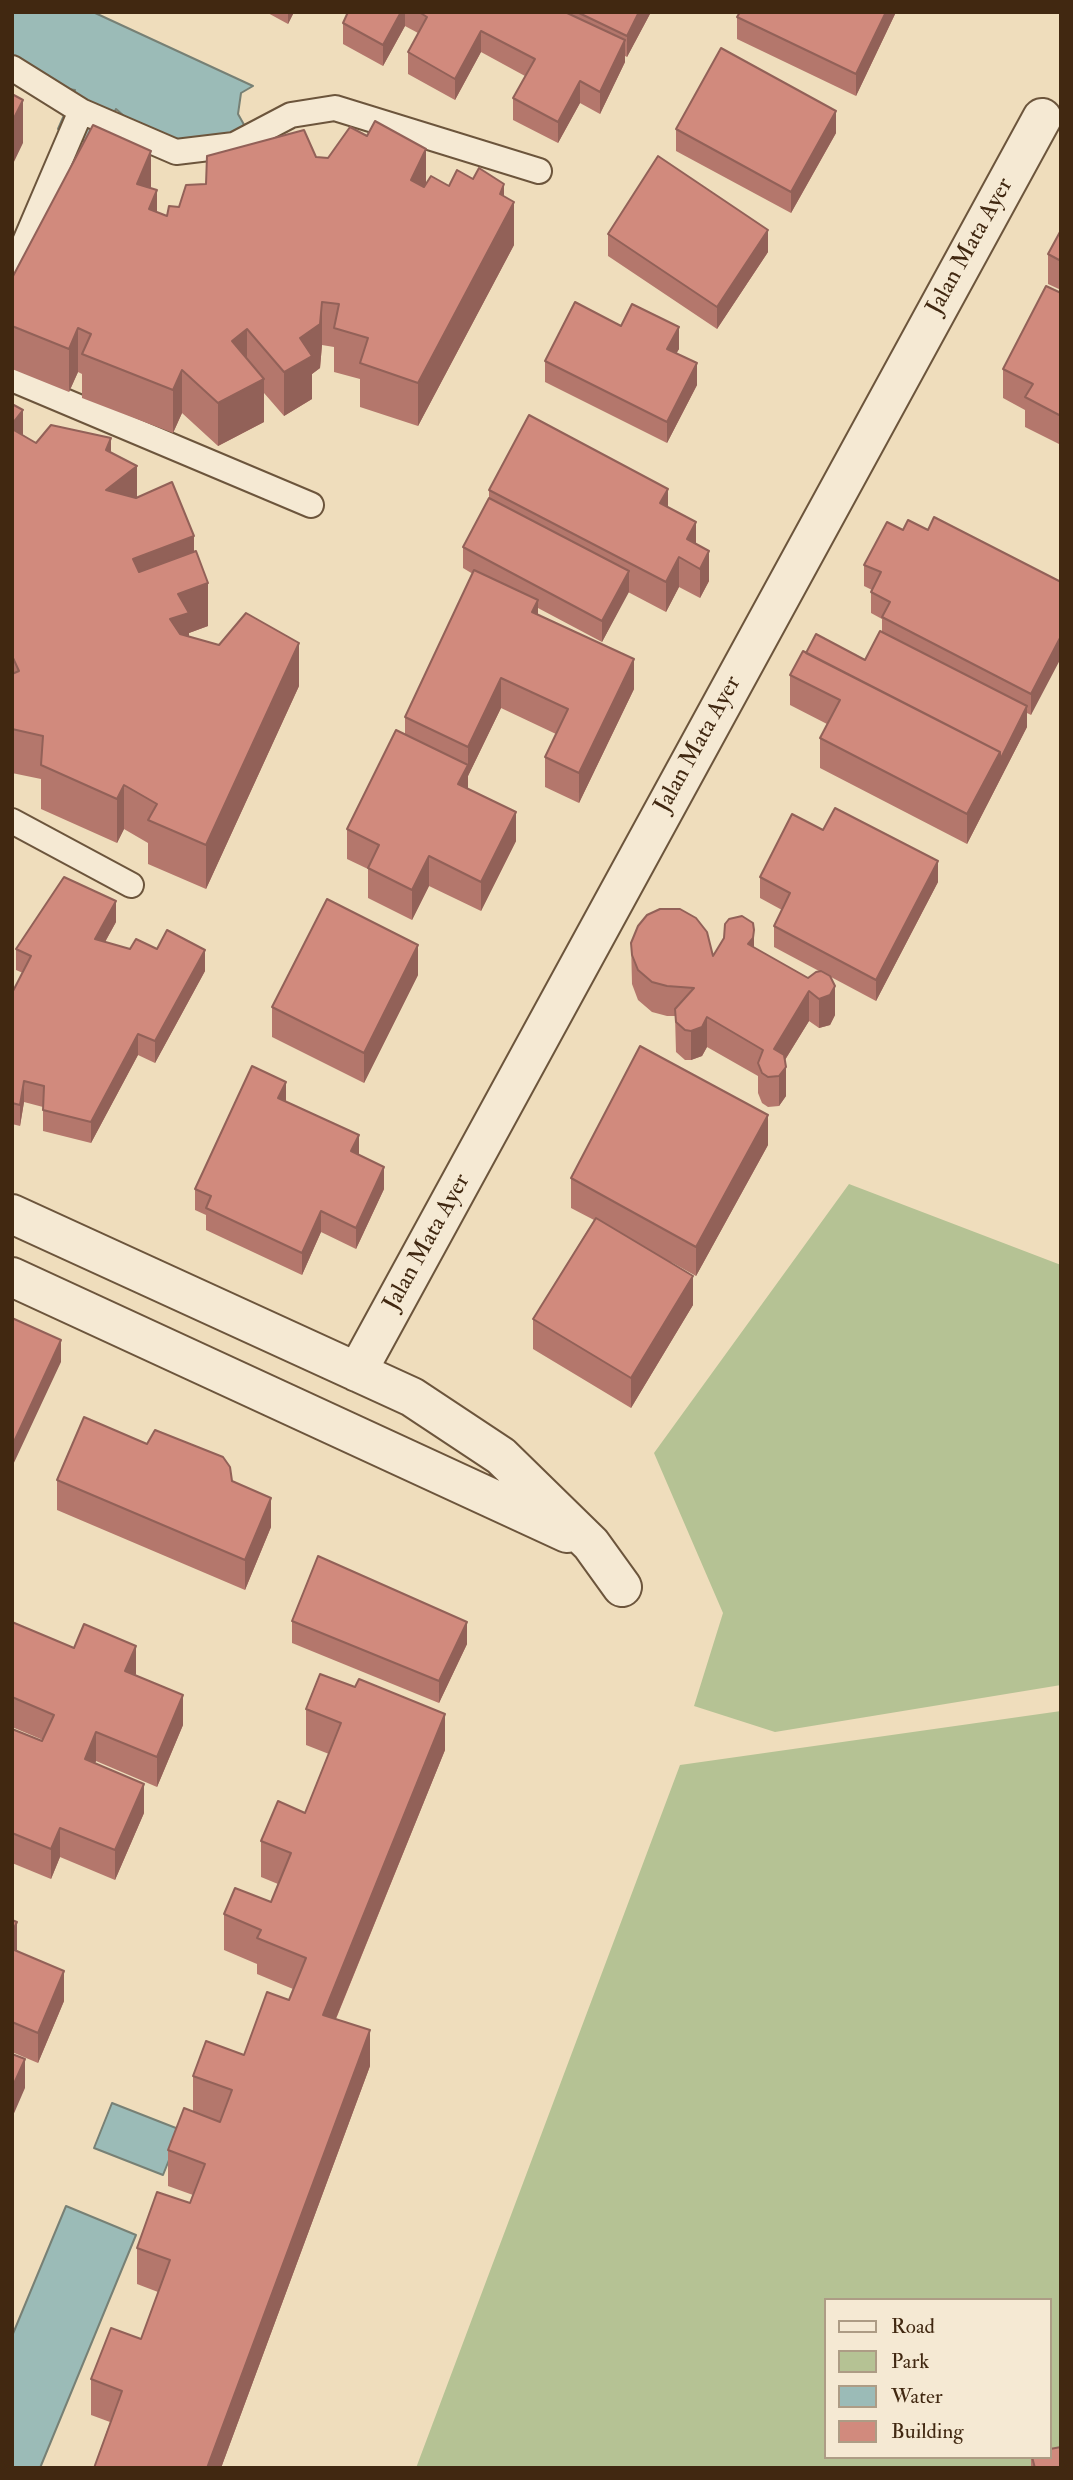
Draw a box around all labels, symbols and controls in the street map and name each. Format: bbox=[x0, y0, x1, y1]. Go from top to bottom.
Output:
street label: Jalan Mata Ayer bbox=[921, 173, 1021, 321]
street label: Jalan Mata Ayer bbox=[649, 671, 749, 819]
street label: Jalan Mata Ayer bbox=[378, 1169, 478, 1317]
legend bbox=[824, 2298, 1052, 2459]
text: Road bbox=[891, 2313, 935, 2340]
text: Park bbox=[891, 2348, 929, 2375]
text: Water bbox=[891, 2383, 943, 2410]
text: Building bbox=[891, 2418, 964, 2445]

